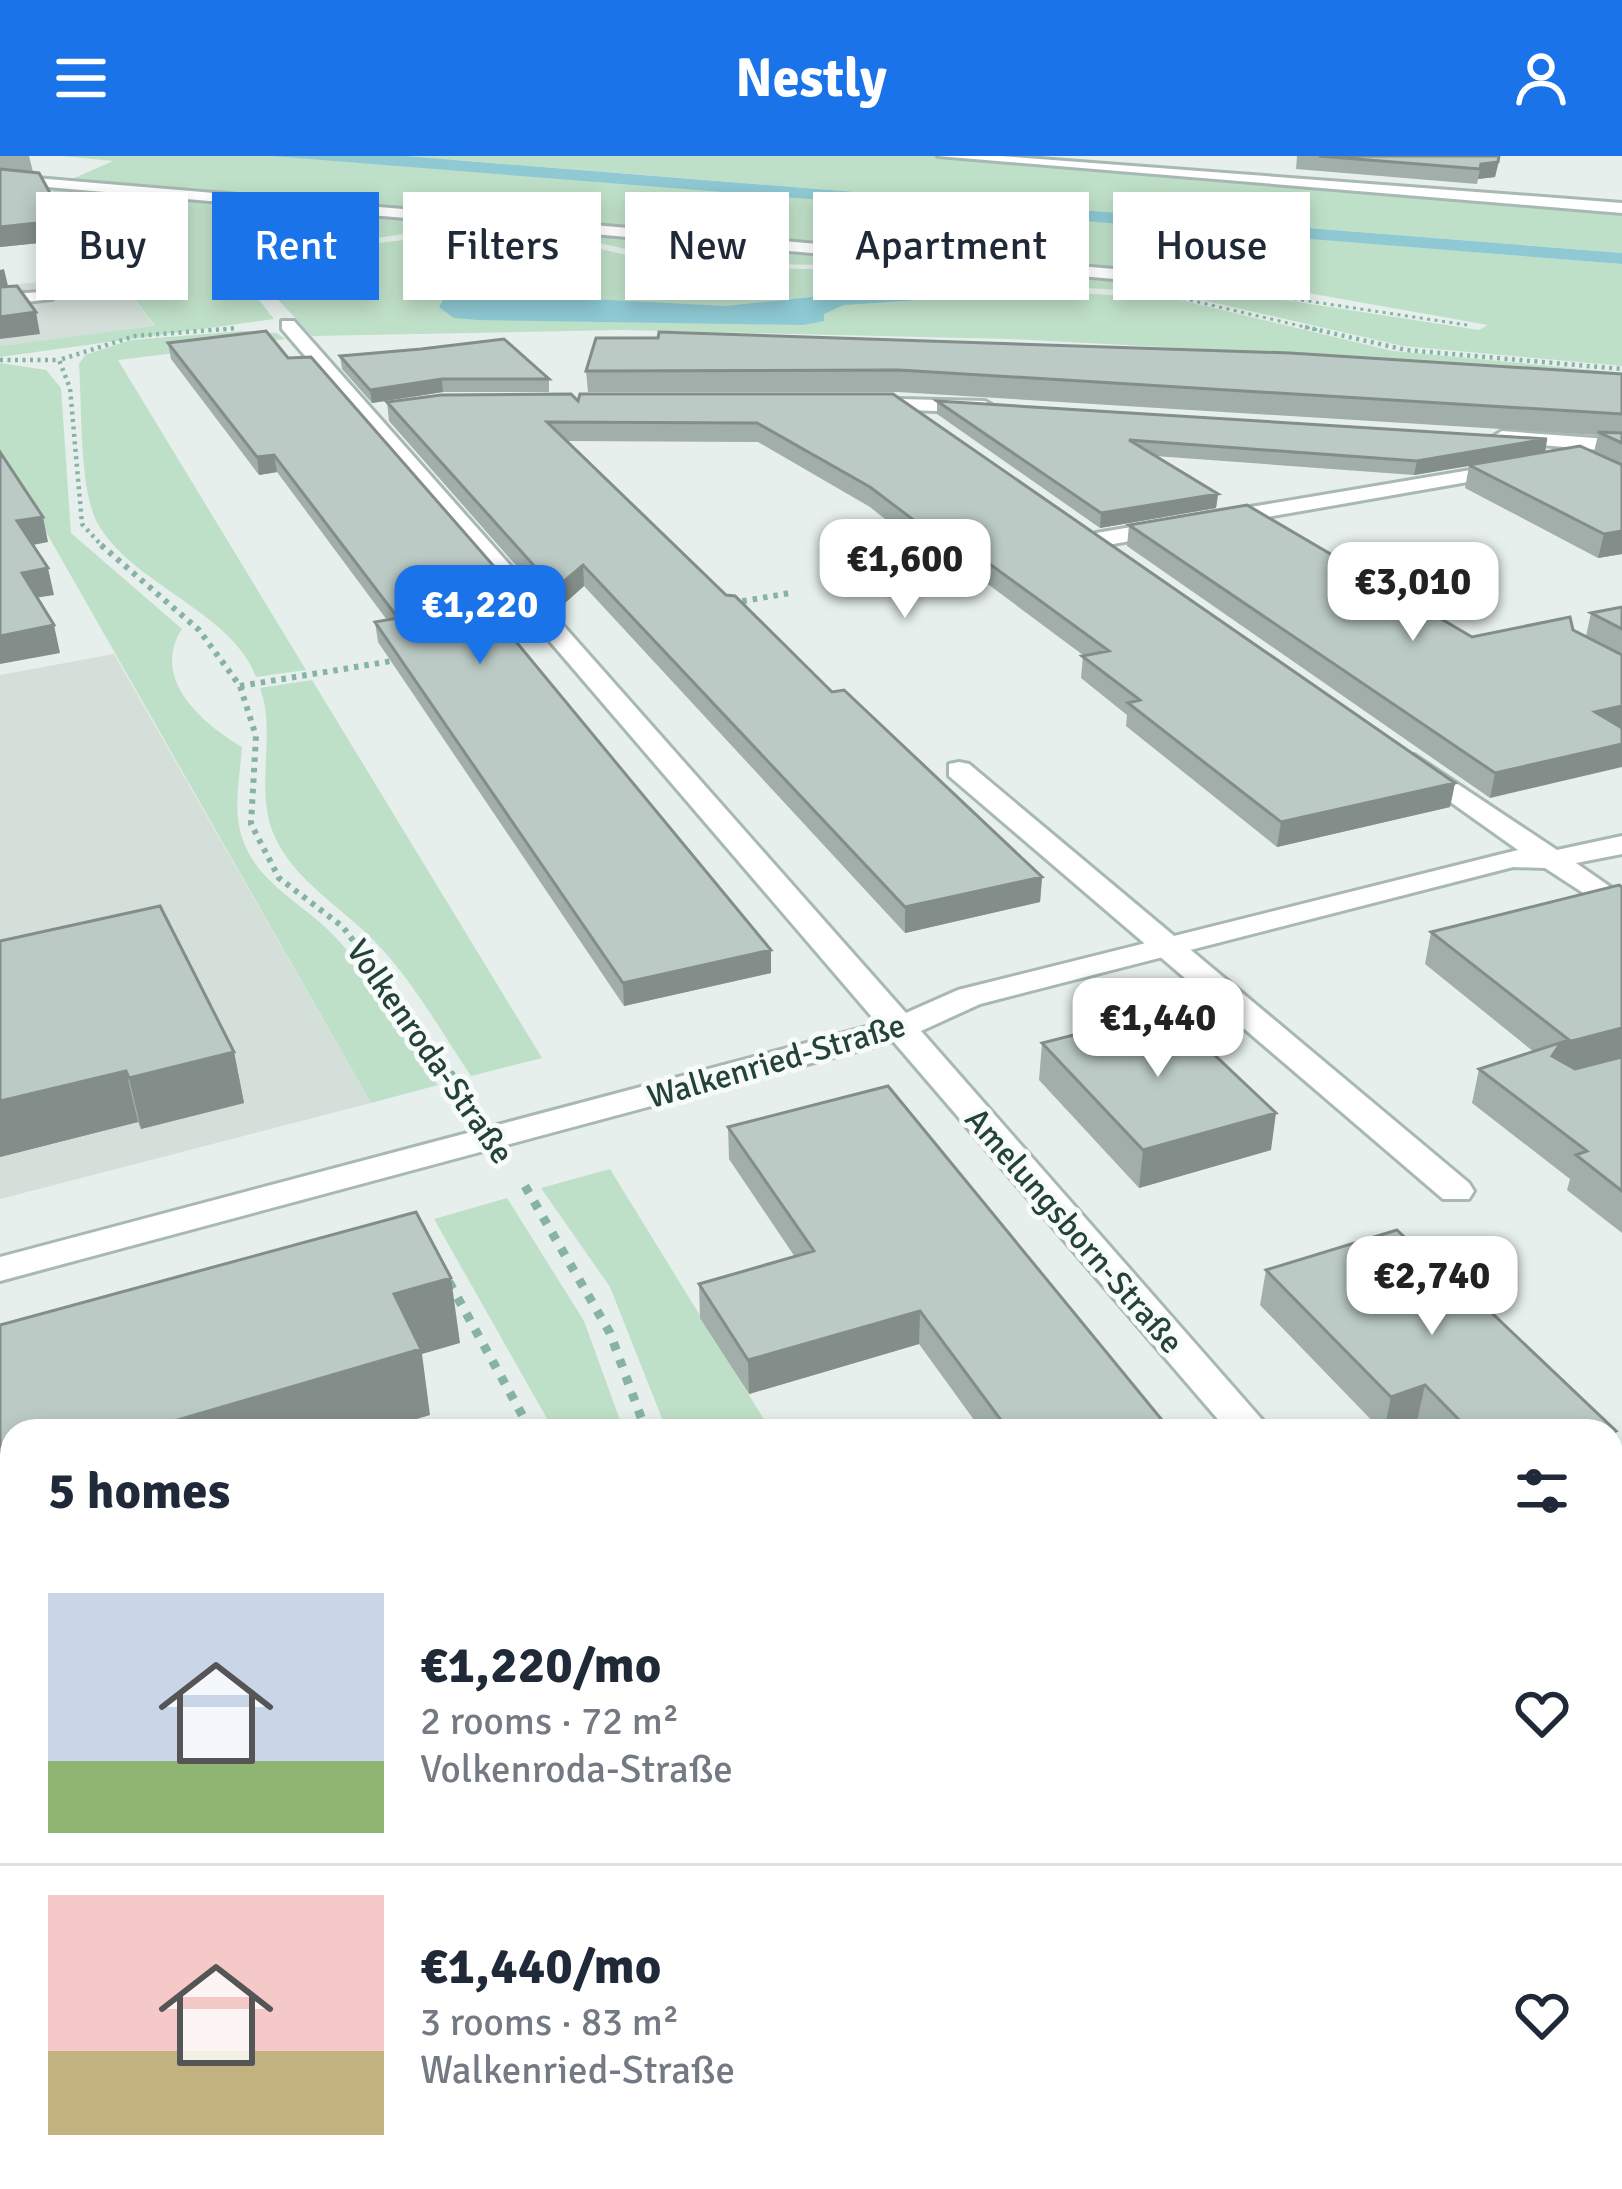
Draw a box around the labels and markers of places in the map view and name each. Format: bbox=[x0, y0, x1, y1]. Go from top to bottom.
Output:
pin: €1,600 bbox=[807, 519, 1003, 621]
pin: €3,010 bbox=[1315, 542, 1511, 644]
pin: €1,220 bbox=[382, 565, 578, 667]
pin: €1,440 bbox=[1060, 978, 1256, 1080]
pin: €2,740 bbox=[1334, 1236, 1530, 1338]

